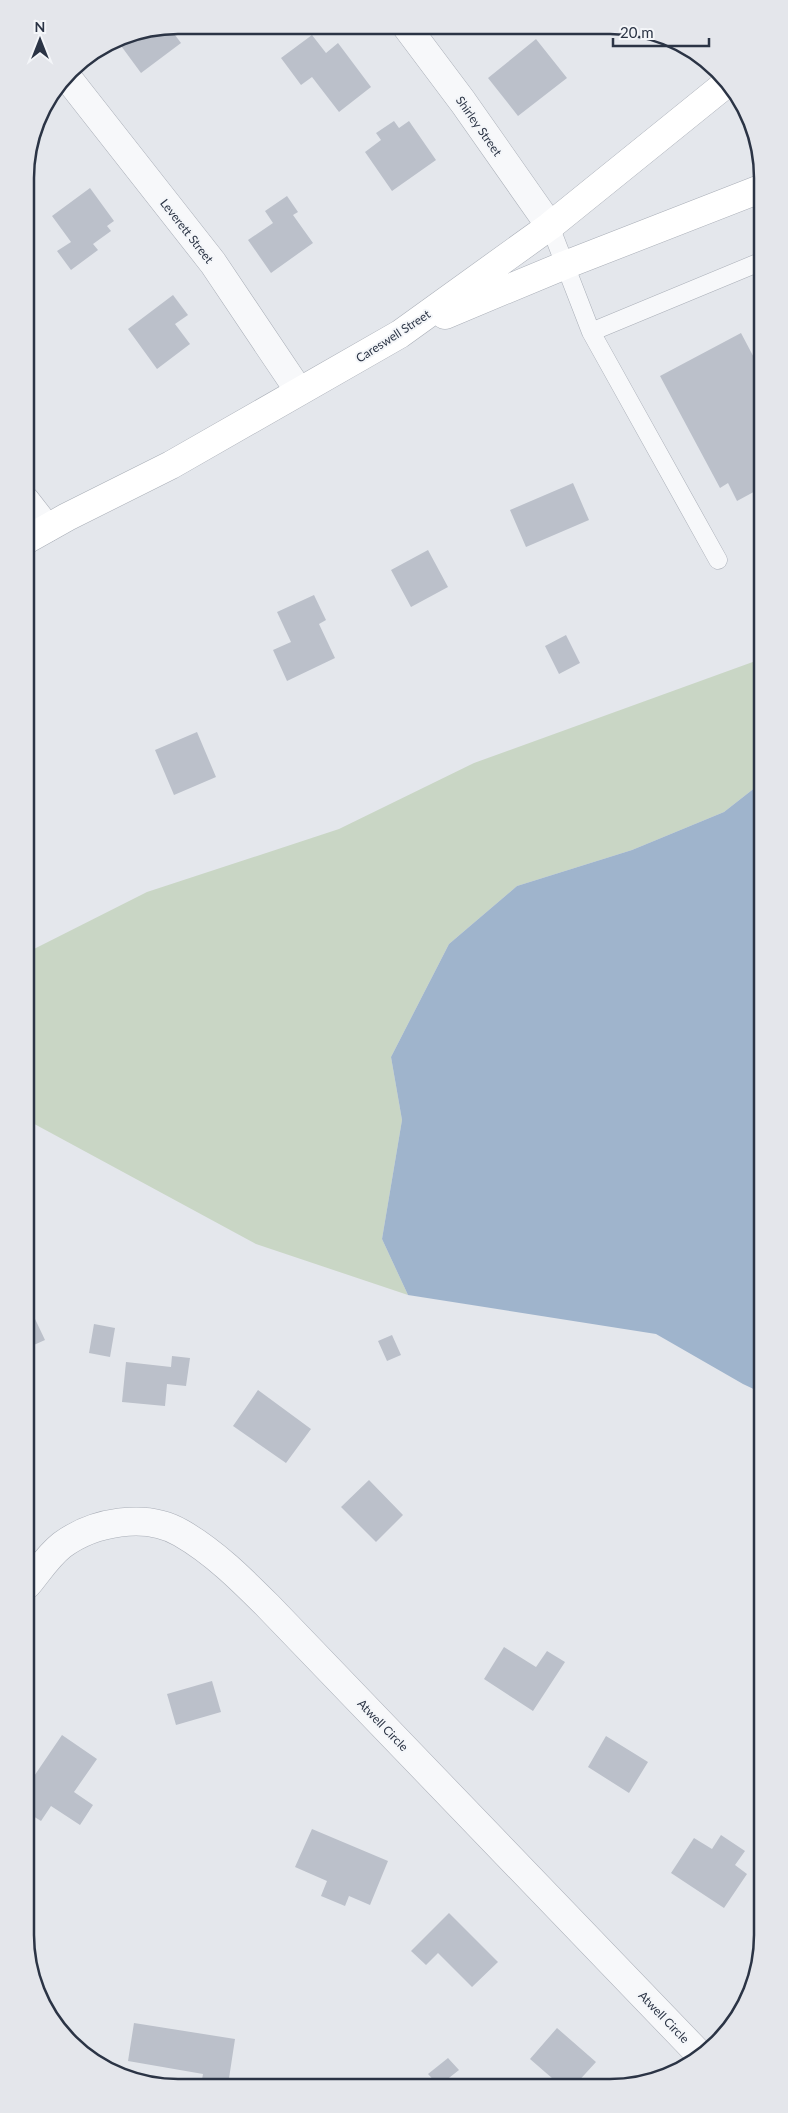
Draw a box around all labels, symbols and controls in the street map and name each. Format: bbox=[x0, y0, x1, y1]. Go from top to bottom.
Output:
north arrow bbox=[15, 15, 65, 65]
scale bar bbox=[613, 15, 709, 47]
text: N bbox=[35, 18, 45, 35]
text: 20 m bbox=[620, 23, 654, 41]
street label: Shirley Street bbox=[453, 93, 506, 160]
street label: Leverett Street bbox=[157, 196, 217, 267]
street label: Careswell Street bbox=[353, 306, 434, 366]
street label: Atwell Circle bbox=[355, 1696, 411, 1754]
street label: Atwell Circle bbox=[636, 1988, 692, 2046]

